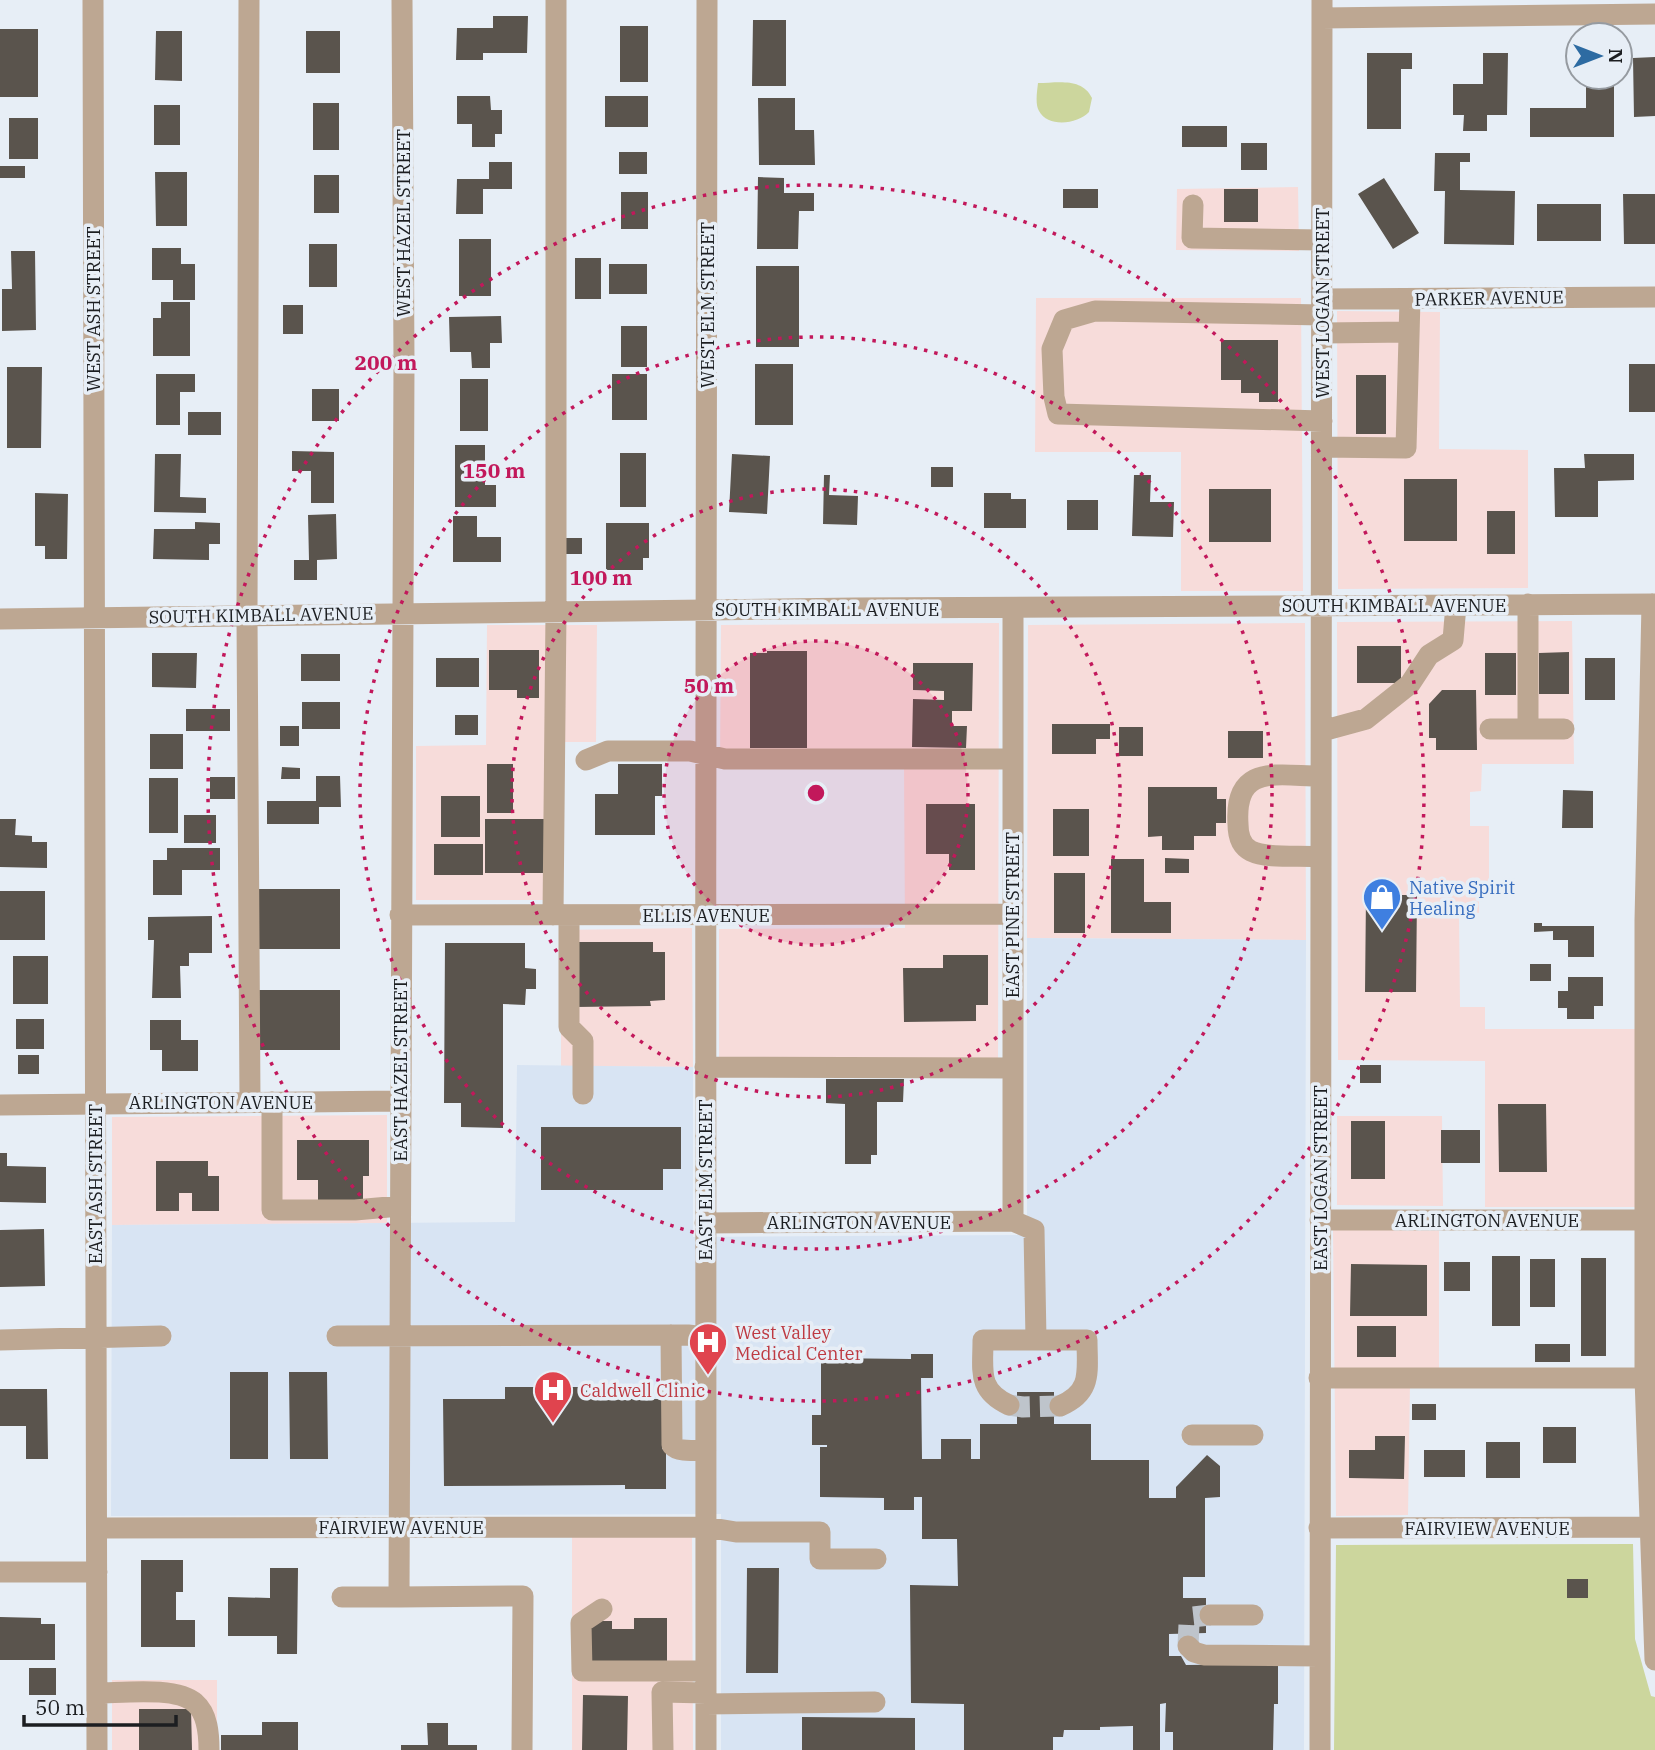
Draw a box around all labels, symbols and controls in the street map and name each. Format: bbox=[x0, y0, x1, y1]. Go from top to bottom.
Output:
north arrow bbox=[1564, 21, 1634, 91]
text: N bbox=[1604, 48, 1628, 64]
street label: WEST HAZEL STREET bbox=[392, 128, 415, 317]
street label: WEST LOGAN STREET bbox=[1311, 207, 1334, 399]
street label: WEST ELM STREET bbox=[696, 222, 719, 388]
street label: WEST ASH STREET bbox=[82, 226, 105, 392]
street label: PARKER AVENUE bbox=[1414, 285, 1564, 311]
text: 200 m bbox=[354, 348, 418, 376]
text: 150 m bbox=[462, 456, 526, 484]
text: 100 m bbox=[569, 563, 633, 591]
street label: SOUTH KIMBALL AVENUE bbox=[1282, 594, 1506, 617]
street label: SOUTH KIMBALL AVENUE bbox=[715, 598, 939, 621]
street label: SOUTH KIMBALL AVENUE bbox=[148, 602, 374, 628]
text: 50 m bbox=[684, 671, 734, 699]
centre of rings bbox=[804, 781, 828, 805]
street label: EAST PINE STREET bbox=[1001, 832, 1024, 998]
shop icon: Native Spirit Healing bbox=[1361, 876, 1403, 931]
place label: Native Spirit Healing bbox=[1409, 876, 1515, 920]
street label: ELLIS AVENUE bbox=[642, 904, 770, 927]
street label: EAST HAZEL STREET bbox=[389, 978, 412, 1162]
street label: EAST LOGAN STREET bbox=[1309, 1085, 1332, 1271]
street label: ARLINGTON AVENUE bbox=[129, 1091, 313, 1114]
street label: EAST ELM STREET bbox=[694, 1099, 717, 1261]
street label: EAST ASH STREET bbox=[84, 1104, 107, 1264]
street label: ARLINGTON AVENUE bbox=[1395, 1209, 1579, 1232]
street label: ARLINGTON AVENUE bbox=[767, 1211, 951, 1234]
hospital icon: West Valley Medical Center bbox=[687, 1321, 729, 1376]
place label: West Valley Medical Center bbox=[735, 1321, 862, 1365]
hospital icon: Caldwell Clinic bbox=[532, 1369, 574, 1424]
place label: Caldwell Clinic bbox=[580, 1379, 705, 1402]
street label: FAIRVIEW AVENUE bbox=[318, 1516, 484, 1539]
street label: FAIRVIEW AVENUE bbox=[1404, 1517, 1570, 1540]
scale bar bbox=[24, 1684, 177, 1728]
text: 50 m bbox=[35, 1693, 85, 1721]

